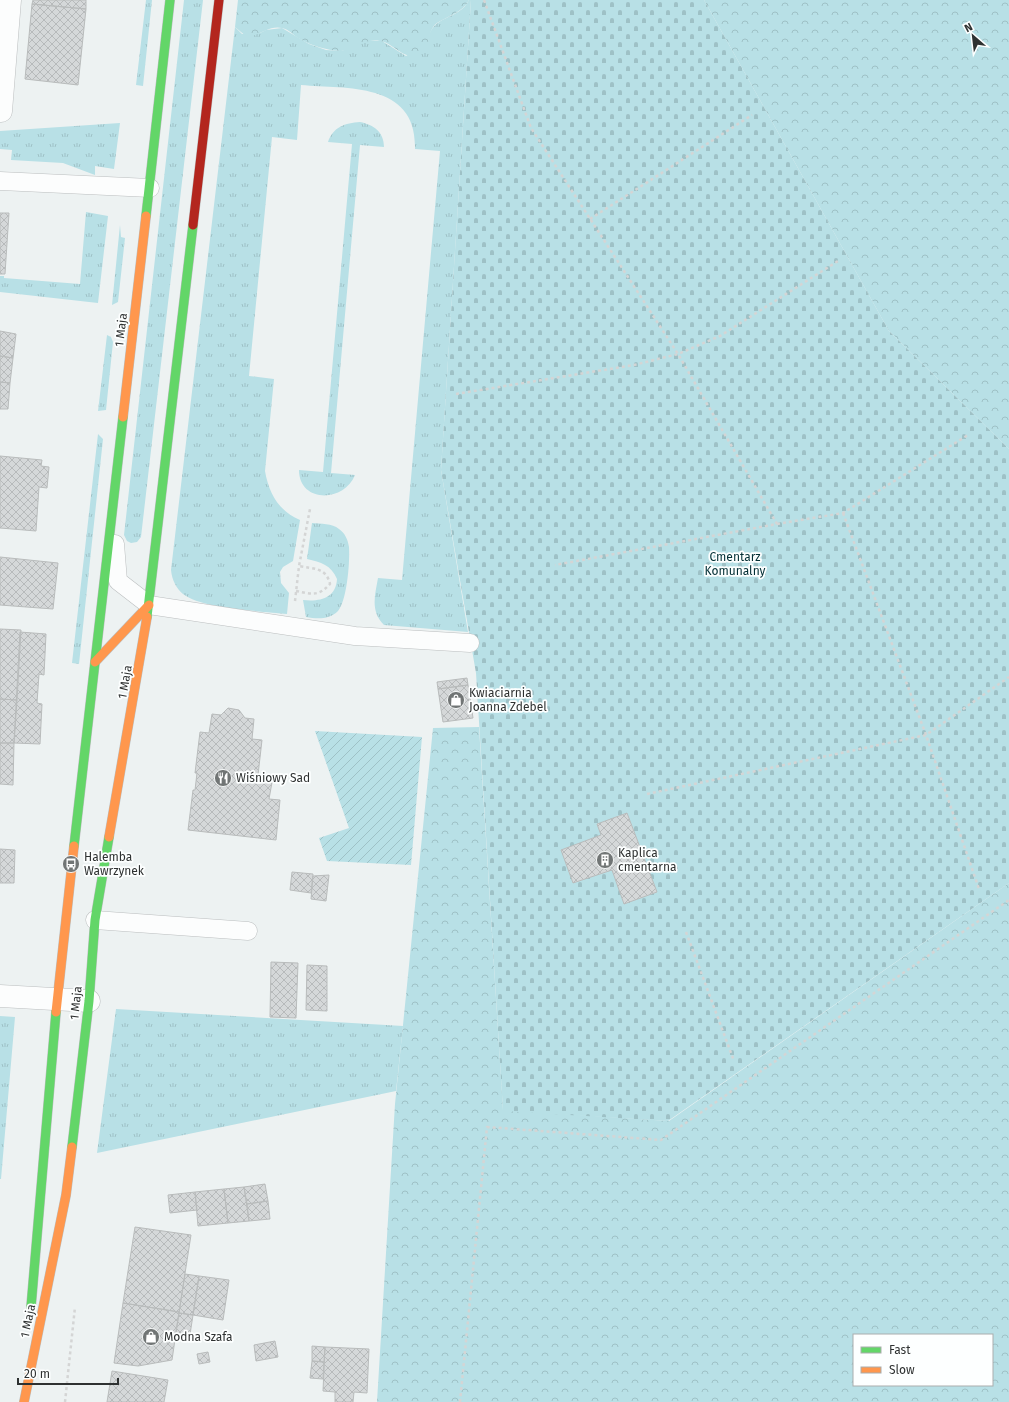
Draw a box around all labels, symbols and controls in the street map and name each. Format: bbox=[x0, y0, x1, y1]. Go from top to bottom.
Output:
north arrow bbox=[953, 16, 993, 56]
text: N bbox=[962, 20, 975, 35]
street label: 1 Maja bbox=[112, 312, 130, 348]
park label: Cmentarz Komunalny bbox=[705, 550, 766, 578]
street label: 1 Maja bbox=[115, 664, 135, 700]
place label: Kwiaciarnia Joanna Zdebel bbox=[469, 686, 547, 714]
shop icon: Kwiaciarnia Joanna Zdebel bbox=[446, 690, 466, 710]
restaurant icon: Wiśniowy Sad bbox=[213, 768, 233, 788]
place label: Wiśniowy Sad bbox=[236, 771, 310, 785]
place label: Kaplica cmentarna bbox=[618, 846, 677, 874]
place label: Halemba Wawrzynek bbox=[84, 850, 145, 878]
building icon: Kaplica cmentarna bbox=[595, 850, 615, 870]
bus stop icon: Halemba Wawrzynek bbox=[61, 854, 81, 874]
street label: 1 Maja bbox=[67, 985, 85, 1021]
street label: 1 Maja bbox=[18, 1303, 38, 1339]
shop icon: Modna Szafa bbox=[141, 1327, 161, 1347]
place label: Modna Szafa bbox=[164, 1330, 233, 1344]
legend bbox=[853, 1334, 993, 1386]
text: Fast bbox=[889, 1343, 911, 1357]
scale bar bbox=[18, 1360, 118, 1386]
text: Slow bbox=[889, 1363, 915, 1377]
text: 20 m bbox=[24, 1367, 50, 1381]

